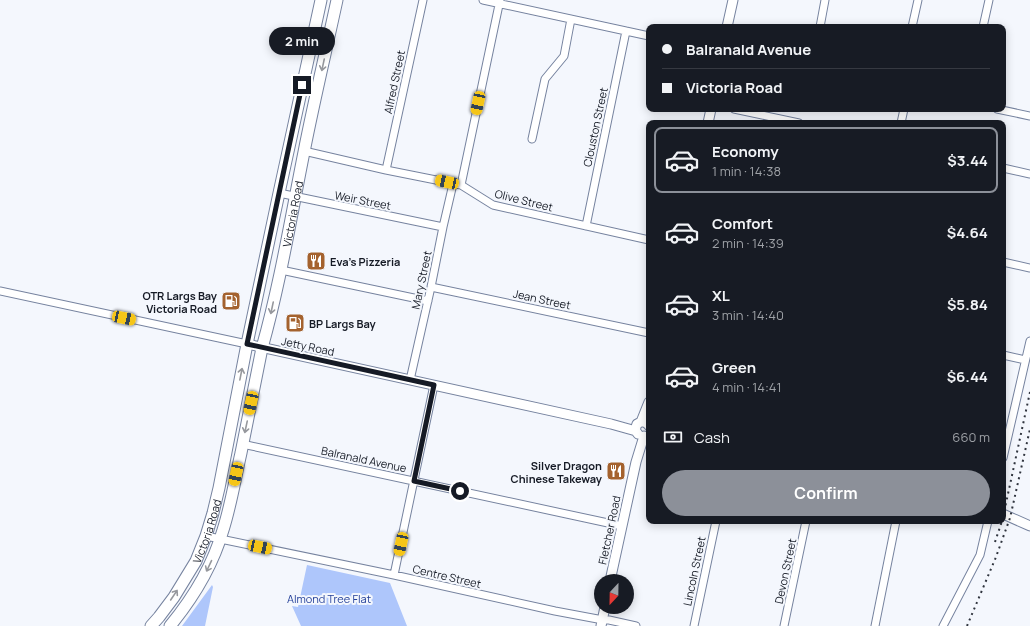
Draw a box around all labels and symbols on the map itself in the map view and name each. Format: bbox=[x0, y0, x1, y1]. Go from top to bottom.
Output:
callout: 2 min bbox=[269, 27, 335, 55]
street label: Alfred Street bbox=[380, 49, 408, 115]
one-way arrow bbox=[318, 59, 326, 72]
route end bbox=[293, 76, 311, 94]
street label: Clouston Street bbox=[579, 86, 611, 168]
car bbox=[470, 90, 486, 116]
car bbox=[434, 174, 460, 190]
street label: Victoria Road bbox=[278, 180, 306, 248]
street label: Olive Street bbox=[493, 186, 555, 214]
street label: Weir Street bbox=[334, 187, 392, 213]
street label: Mary Street bbox=[407, 249, 435, 311]
restaurant icon: Eva's Pizzeria bbox=[305, 250, 327, 272]
place label: Eva's Pizzeria bbox=[330, 254, 400, 269]
street label: Jean Street bbox=[512, 286, 572, 312]
place label: OTR Largs Bay Victoria Road bbox=[142, 288, 218, 316]
fuel station icon: OTR Largs Bay Victoria Road bbox=[220, 290, 242, 312]
one-way arrow bbox=[268, 302, 276, 315]
car bbox=[111, 310, 137, 326]
fuel station icon: BP Largs Bay bbox=[284, 312, 306, 334]
place label: BP Largs Bay bbox=[309, 316, 376, 331]
street label: Jetty Road bbox=[280, 333, 336, 359]
one-way arrow bbox=[237, 368, 245, 381]
car bbox=[243, 390, 259, 416]
one-way arrow bbox=[241, 421, 249, 434]
street label: Balranald Avenue bbox=[320, 443, 409, 475]
place label: Silver Dragon Chinese Takeway bbox=[511, 458, 603, 486]
restaurant icon: Silver Dragon Chinese Takeway bbox=[605, 460, 627, 482]
car bbox=[228, 461, 244, 487]
route start bbox=[451, 482, 469, 500]
street label: Fletcher Road bbox=[594, 494, 624, 566]
street label: Victoria Road bbox=[188, 497, 224, 565]
car bbox=[393, 531, 409, 557]
street label: Lincoln Street bbox=[679, 535, 709, 607]
street label: Devon Street bbox=[771, 537, 799, 605]
car bbox=[247, 539, 273, 555]
one-way arrow bbox=[205, 560, 212, 572]
street label: Centre Street bbox=[411, 561, 483, 591]
north arrow bbox=[594, 574, 634, 614]
one-way arrow bbox=[171, 589, 179, 601]
park label: Almond Tree Flat bbox=[287, 591, 371, 606]

